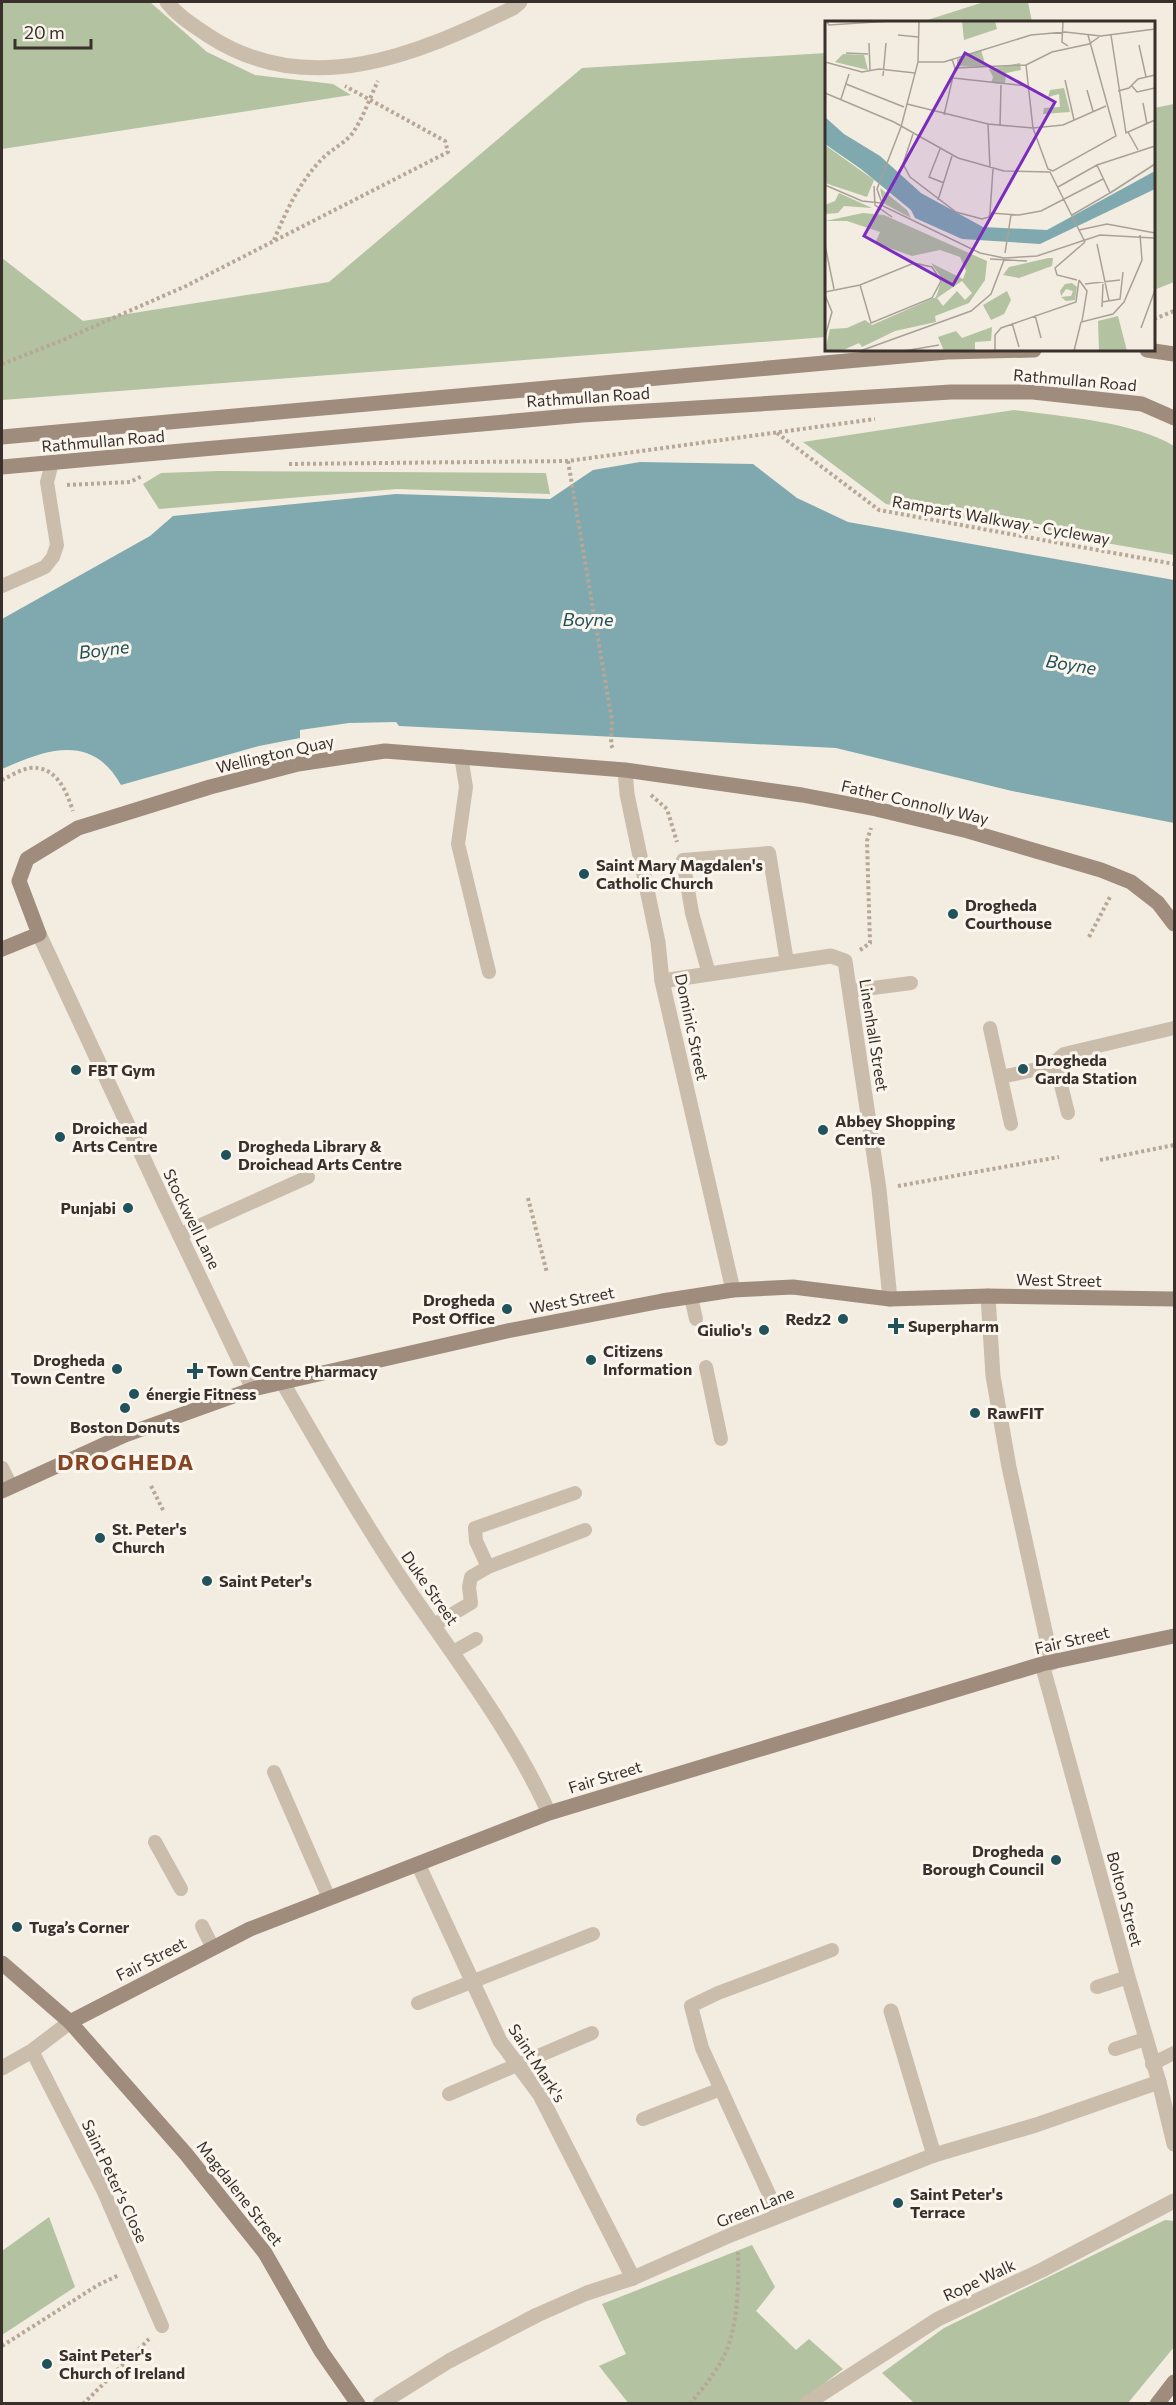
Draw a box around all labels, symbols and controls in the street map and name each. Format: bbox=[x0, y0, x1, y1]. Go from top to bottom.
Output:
scale bar bbox=[15, 12, 92, 50]
text: 20 m bbox=[24, 21, 65, 43]
inset map bbox=[825, 21, 1155, 351]
street label: Rathmullan Road bbox=[1013, 365, 1138, 394]
street label: Rathmullan Road bbox=[526, 383, 650, 410]
street label: Rathmullan Road bbox=[40, 426, 165, 455]
street label: Ramparts Walkway - Cycleway bbox=[891, 491, 1111, 548]
water label: Boyne bbox=[563, 608, 614, 630]
water label: Boyne bbox=[77, 635, 131, 663]
water label: Boyne bbox=[1044, 649, 1098, 679]
street label: Wellington Quay bbox=[214, 731, 336, 776]
street label: Father Connolly Way bbox=[840, 775, 991, 828]
place label: Saint Mary Magdalen's Catholic Church bbox=[596, 855, 763, 892]
marker: Saint Mary Magdalen's Catholic Church bbox=[577, 867, 591, 881]
place label: Drogheda Courthouse bbox=[965, 895, 1052, 932]
marker: Drogheda Courthouse bbox=[946, 907, 960, 921]
street label: Dominic Street bbox=[672, 972, 713, 1083]
street label: Linenhall Street bbox=[856, 977, 893, 1093]
place label: Drogheda Garda Station bbox=[1035, 1050, 1137, 1087]
place label: FBT Gym bbox=[88, 1060, 155, 1079]
marker: Drogheda Garda Station bbox=[1016, 1062, 1030, 1076]
marker: FBT Gym bbox=[69, 1063, 83, 1077]
place label: Abbey Shopping Centre bbox=[835, 1111, 956, 1148]
place label: Droichead Arts Centre bbox=[72, 1118, 158, 1155]
marker: Abbey Shopping Centre bbox=[816, 1123, 830, 1137]
marker: Droichead Arts Centre bbox=[53, 1130, 67, 1144]
place label: Drogheda Library & Droichead Arts Centre bbox=[238, 1136, 402, 1173]
marker: Drogheda Library & Droichead Arts Centre bbox=[219, 1148, 233, 1162]
street label: Stockwell Lane bbox=[160, 1166, 225, 1272]
place label: Punjabi bbox=[60, 1198, 116, 1217]
marker: Punjabi bbox=[121, 1201, 135, 1215]
street label: West Street bbox=[1016, 1269, 1102, 1290]
street label: West Street bbox=[528, 1282, 616, 1317]
place label: Drogheda Post Office bbox=[412, 1290, 495, 1327]
marker: Drogheda Post Office bbox=[500, 1302, 514, 1316]
place label: Redz2 bbox=[785, 1309, 831, 1328]
marker: Redz2 bbox=[836, 1312, 850, 1326]
place label: Superpharm bbox=[908, 1316, 999, 1335]
marker: Superpharm bbox=[889, 1319, 903, 1333]
place label: Giulio's bbox=[697, 1320, 752, 1339]
marker: Giulio's bbox=[757, 1323, 771, 1337]
place label: Citizens Information bbox=[603, 1341, 692, 1378]
place label: Drogheda Town Centre bbox=[11, 1350, 105, 1387]
marker: Citizens Information bbox=[584, 1353, 598, 1367]
place label: Town Centre Pharmacy bbox=[207, 1361, 378, 1380]
marker: Drogheda Town Centre bbox=[110, 1362, 124, 1376]
marker: Town Centre Pharmacy bbox=[188, 1364, 202, 1378]
place label: énergie Fitness bbox=[146, 1384, 256, 1403]
marker: énergie Fitness bbox=[127, 1387, 141, 1401]
marker: Boston Donuts bbox=[118, 1401, 132, 1415]
place label: RawFIT bbox=[987, 1403, 1044, 1422]
marker: RawFIT bbox=[968, 1406, 982, 1420]
place label: Boston Donuts bbox=[70, 1417, 180, 1436]
district label: DROGHEDA bbox=[57, 1448, 195, 1475]
place label: St. Peter's Church bbox=[112, 1519, 187, 1556]
marker: St. Peter's Church bbox=[93, 1531, 107, 1545]
street label: Duke Street bbox=[398, 1547, 463, 1629]
place label: Saint Peter's bbox=[219, 1571, 312, 1590]
marker: Saint Peter's bbox=[200, 1574, 214, 1588]
street label: Fair Street bbox=[1033, 1622, 1111, 1657]
street label: Fair Street bbox=[566, 1756, 644, 1797]
place label: Drogheda Borough Council bbox=[922, 1841, 1044, 1878]
street label: Bolton Street bbox=[1104, 1849, 1147, 1949]
marker: Drogheda Borough Council bbox=[1049, 1853, 1063, 1867]
place label: Tuga’s Corner bbox=[29, 1917, 130, 1936]
marker: Tuga’s Corner bbox=[10, 1920, 24, 1934]
street label: Fair Street bbox=[113, 1933, 189, 1984]
street label: Saint Mark's bbox=[505, 2020, 570, 2106]
street label: Saint Peter's Close bbox=[79, 2116, 152, 2245]
street label: Magdalene Street bbox=[193, 2136, 288, 2249]
street label: Green Lane bbox=[713, 2182, 796, 2231]
place label: Saint Peter's Terrace bbox=[910, 2184, 1003, 2221]
marker: Saint Peter's Terrace bbox=[891, 2196, 905, 2210]
street label: Rope Walk bbox=[940, 2254, 1018, 2304]
place label: Saint Peter's Church of Ireland bbox=[59, 2345, 185, 2382]
marker: Saint Peter's Church of Ireland bbox=[40, 2357, 54, 2371]

